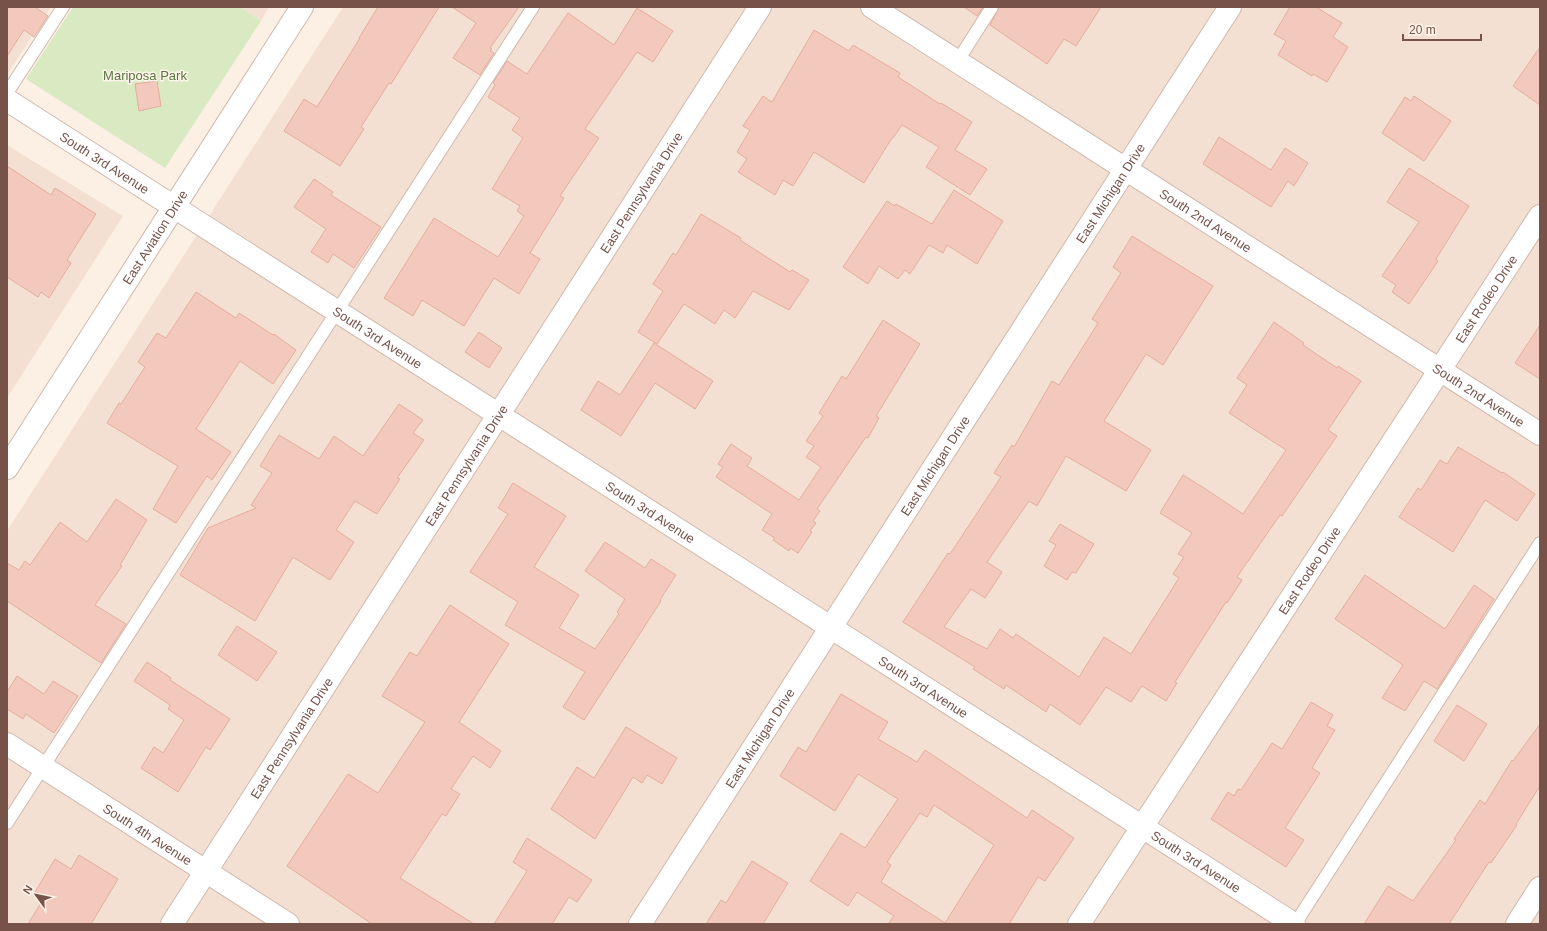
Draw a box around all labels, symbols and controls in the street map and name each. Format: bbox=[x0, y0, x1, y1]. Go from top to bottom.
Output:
scale bar bbox=[1403, 16, 1481, 42]
text: 20 m bbox=[1409, 23, 1436, 37]
park label: Mariposa Park bbox=[103, 68, 187, 83]
street label: South 3rd Avenue bbox=[57, 128, 152, 197]
street label: East Pennsylvania Drive bbox=[597, 129, 685, 256]
street label: East Michigan Drive bbox=[1073, 140, 1148, 246]
street label: South 2nd Avenue bbox=[1157, 185, 1254, 255]
street label: East Aviation Drive bbox=[119, 187, 190, 287]
street label: East Rodeo Drive bbox=[1452, 252, 1520, 346]
street label: South 3rd Avenue bbox=[330, 303, 425, 371]
street label: South 2nd Avenue bbox=[1430, 360, 1527, 430]
street label: East Pennsylvania Drive bbox=[422, 402, 511, 529]
street label: East Michigan Drive bbox=[897, 413, 972, 518]
street label: South 3rd Avenue bbox=[603, 478, 698, 546]
street label: East Rodeo Drive bbox=[1275, 524, 1343, 617]
street label: South 3rd Avenue bbox=[876, 653, 971, 721]
street label: East Pennsylvania Drive bbox=[247, 675, 336, 801]
street label: East Michigan Drive bbox=[722, 685, 797, 791]
street label: South 4th Avenue bbox=[100, 800, 195, 868]
street label: South 3rd Avenue bbox=[1149, 827, 1244, 895]
north arrow bbox=[16, 875, 56, 915]
text: N bbox=[20, 883, 35, 896]

